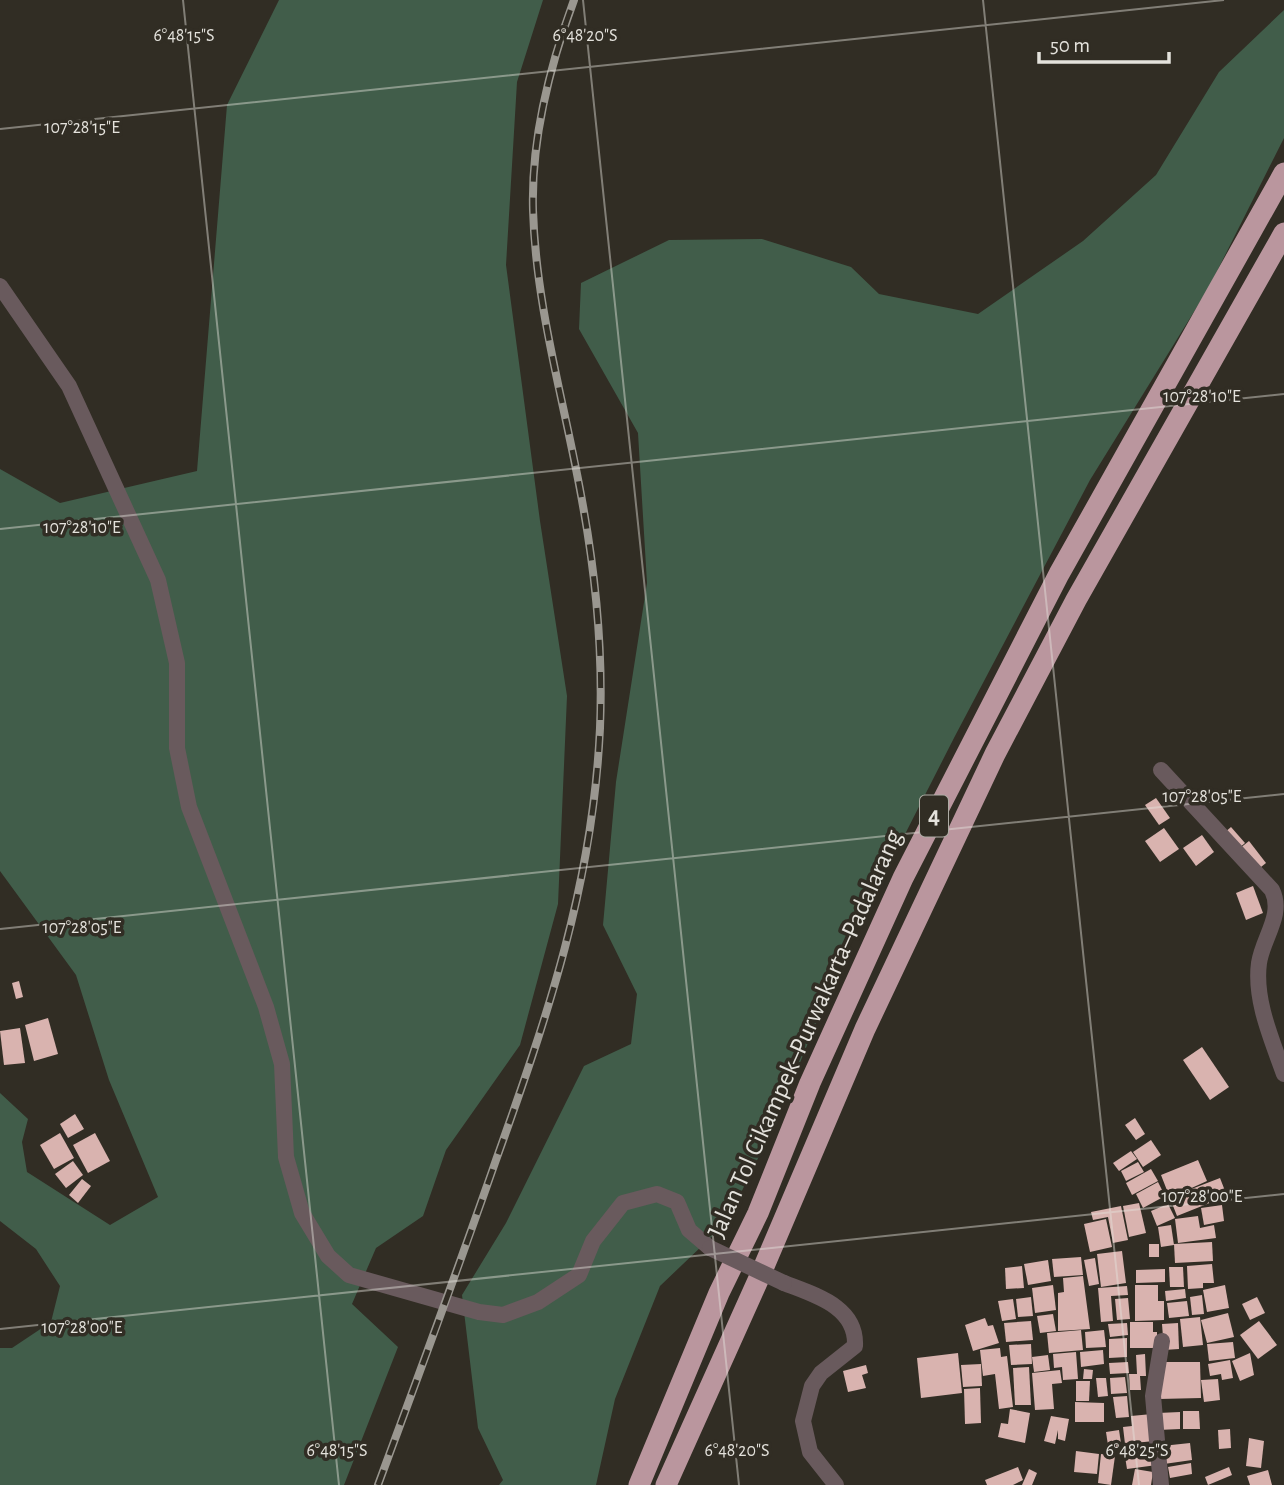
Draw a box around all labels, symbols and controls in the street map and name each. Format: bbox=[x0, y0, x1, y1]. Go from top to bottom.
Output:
scale bar bbox=[1039, 21, 1168, 65]
text: 6°48'15"S bbox=[153, 27, 215, 45]
text: 6°48'20"S bbox=[552, 27, 618, 45]
text: 50 m bbox=[1050, 35, 1090, 56]
text: 107°28'15"E bbox=[44, 119, 120, 137]
text: 107°28'10"E bbox=[1163, 388, 1241, 406]
text: 107°28'10"E bbox=[43, 519, 121, 537]
text: 107°28'05"E bbox=[1163, 788, 1242, 806]
road number: 4 bbox=[920, 796, 948, 836]
street label: Jalan Tol Cikampek–Purwakarta–Padalarang bbox=[703, 826, 907, 1242]
text: 107°28'05"E bbox=[43, 919, 122, 937]
text: 107°28'00"E bbox=[1162, 1188, 1243, 1206]
text: 107°28'00"E bbox=[42, 1319, 123, 1337]
text: 6°48'15"S bbox=[306, 1442, 368, 1460]
text: 6°48'20"S bbox=[704, 1442, 770, 1460]
text: 6°48'25"S bbox=[1105, 1442, 1169, 1460]

